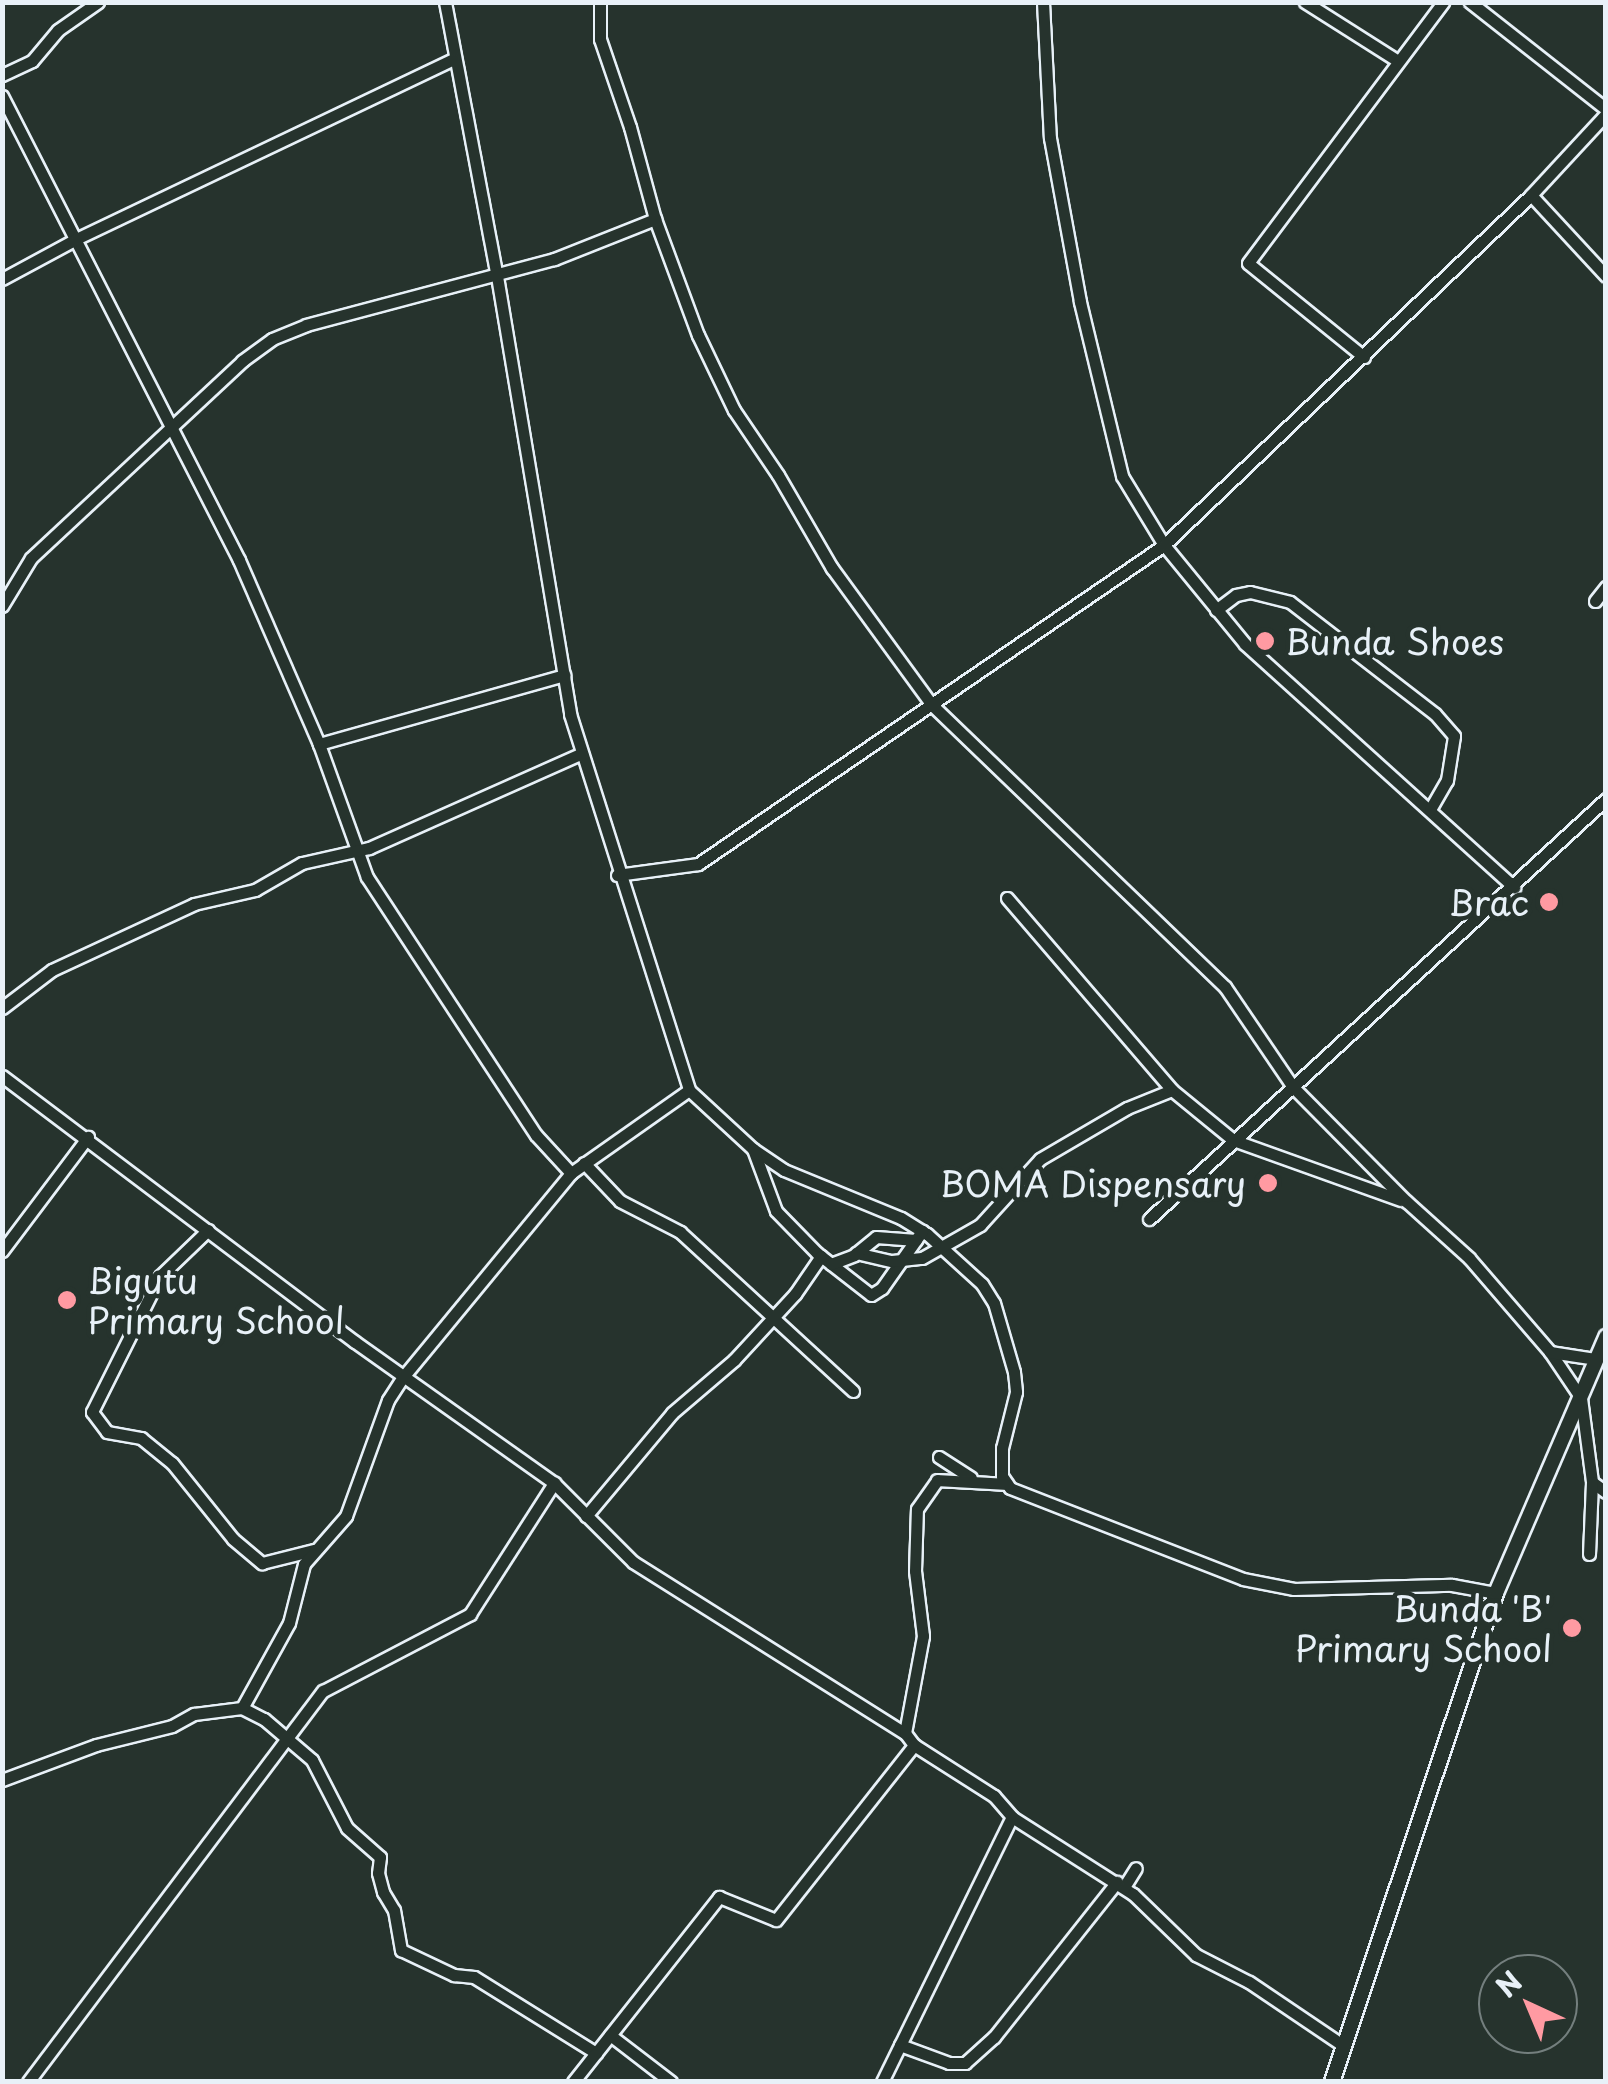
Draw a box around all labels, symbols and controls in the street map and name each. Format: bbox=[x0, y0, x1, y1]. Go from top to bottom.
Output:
place label: Bunda Shoes bbox=[1285, 620, 1503, 662]
marker: Bunda Shoes bbox=[1254, 630, 1276, 652]
place label: Brac bbox=[1448, 881, 1529, 923]
marker: Brac bbox=[1538, 891, 1560, 913]
place label: BOMA Dispensary bbox=[934, 1162, 1246, 1204]
marker: BOMA Dispensary bbox=[1255, 1170, 1281, 1196]
place label: Bigutu Primary School bbox=[87, 1259, 345, 1341]
marker: Bigutu Primary School bbox=[56, 1289, 78, 1311]
place label: Bunda 'B' Primary School bbox=[1294, 1587, 1552, 1669]
marker: Bunda 'B' Primary School bbox=[1561, 1617, 1583, 1639]
north arrow bbox=[1478, 1954, 1578, 2054]
text: N bbox=[1485, 1960, 1531, 2007]

